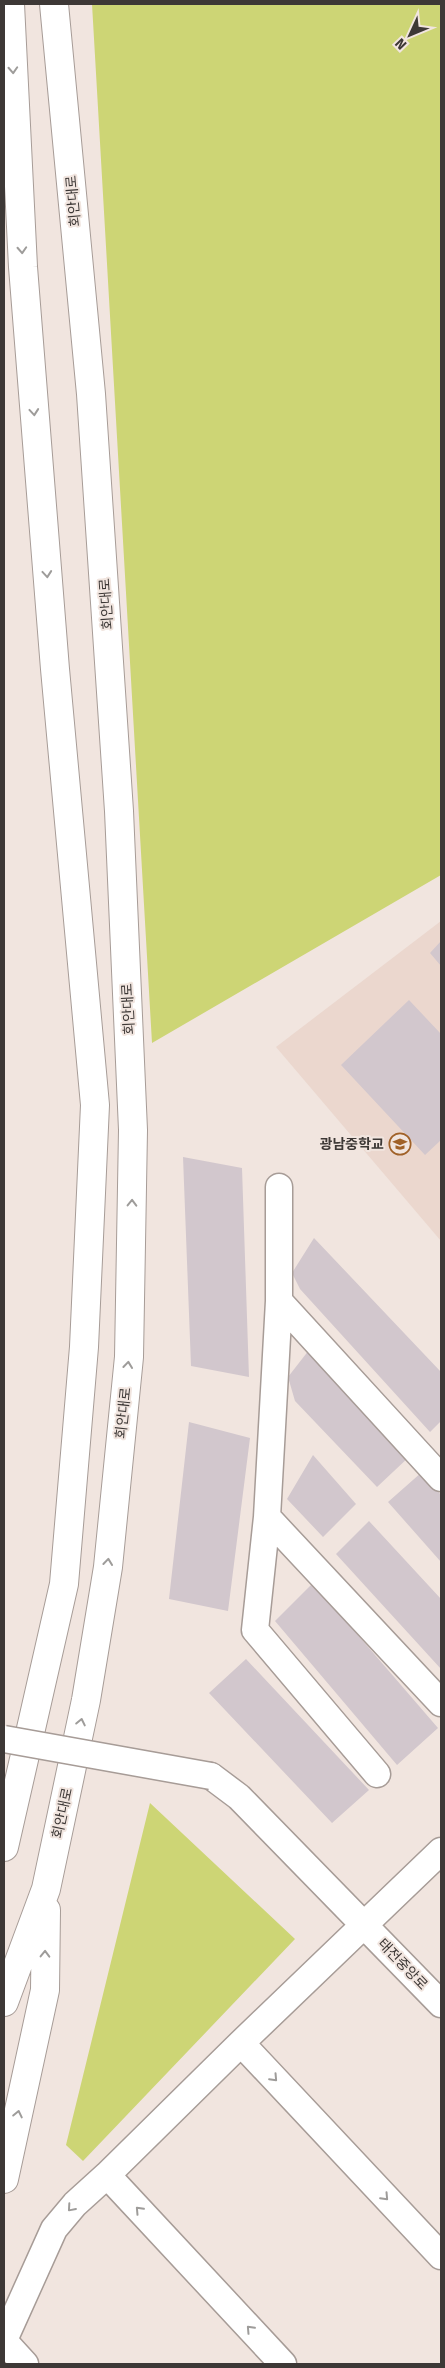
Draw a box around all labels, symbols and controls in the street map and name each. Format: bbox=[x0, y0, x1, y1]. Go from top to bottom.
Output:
north arrow bbox=[385, 10, 435, 60]
text: N bbox=[392, 34, 410, 53]
one-way arrow bbox=[8, 66, 19, 74]
street label: 회안대로 bbox=[63, 174, 84, 227]
one-way arrow bbox=[17, 246, 28, 254]
one-way arrow bbox=[29, 408, 40, 416]
one-way arrow bbox=[42, 570, 53, 578]
street label: 회안대로 bbox=[96, 578, 117, 630]
street label: 회안대로 bbox=[119, 983, 138, 1035]
school or university icon: 광남중학교 bbox=[388, 1132, 412, 1156]
place label: 광남중학교 bbox=[320, 1136, 384, 1153]
one-way arrow bbox=[127, 1198, 137, 1206]
one-way arrow bbox=[122, 1361, 133, 1369]
street label: 회안대로 bbox=[112, 1386, 135, 1440]
one-way arrow bbox=[102, 1557, 113, 1565]
one-way arrow bbox=[76, 1717, 86, 1726]
street label: 회안대로 bbox=[49, 1786, 76, 1840]
street label: 태전중앙로 bbox=[374, 1935, 431, 1993]
one-way arrow bbox=[40, 1950, 50, 1958]
one-way arrow bbox=[268, 2073, 277, 2082]
one-way arrow bbox=[12, 2110, 23, 2119]
one-way arrow bbox=[379, 2191, 388, 2200]
one-way arrow bbox=[68, 2203, 77, 2212]
one-way arrow bbox=[136, 2206, 145, 2215]
one-way arrow bbox=[247, 2325, 256, 2334]

